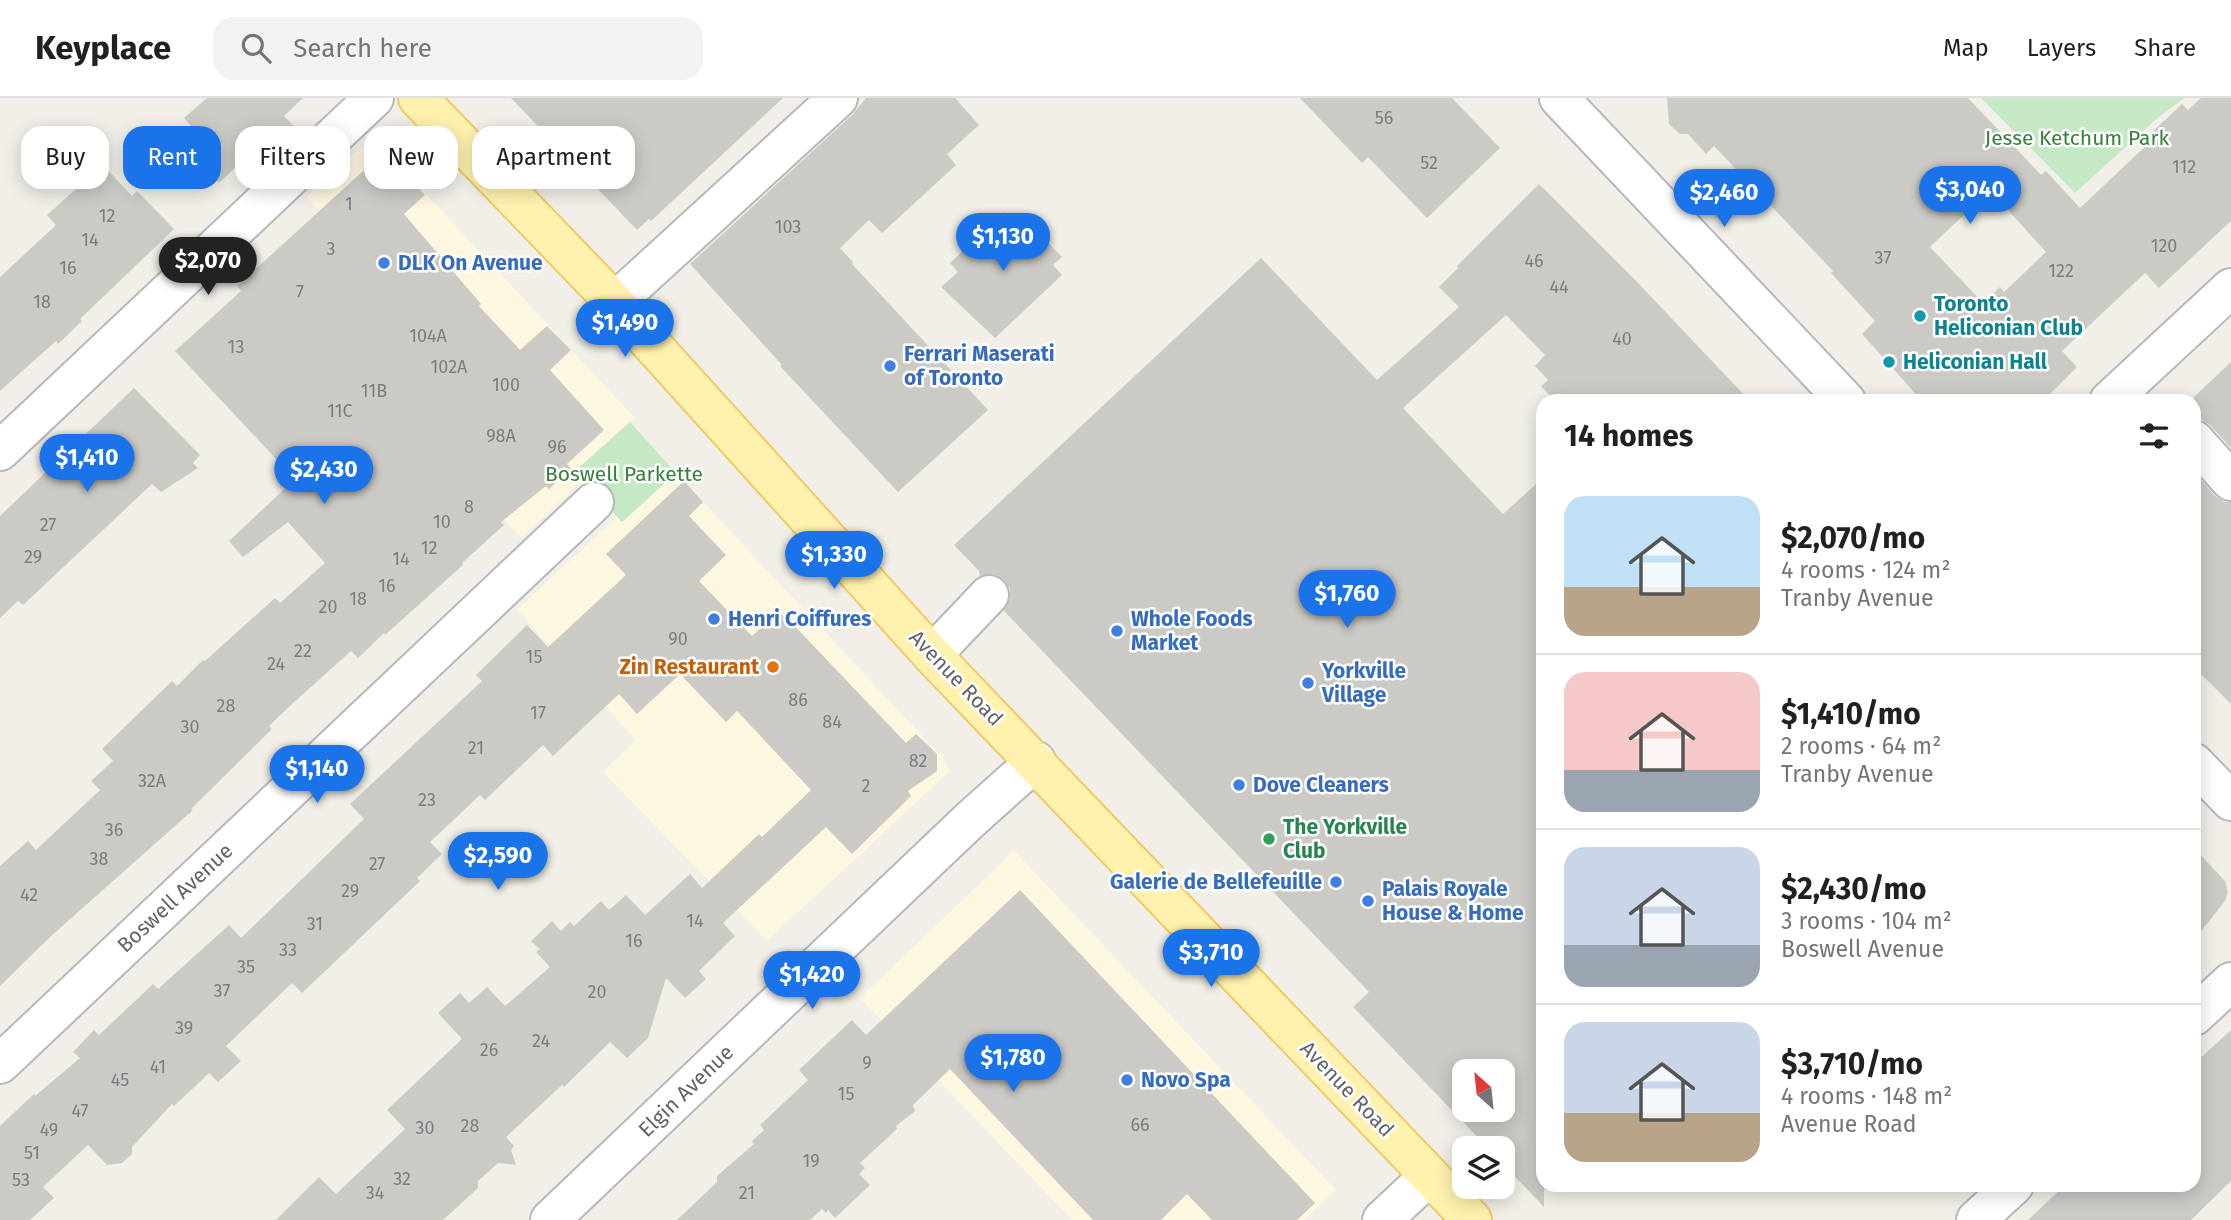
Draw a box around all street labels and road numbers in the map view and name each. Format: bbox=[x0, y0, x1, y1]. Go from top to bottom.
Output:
street label: Avenue Road bbox=[904, 624, 1008, 732]
street label: Boswell Avenue bbox=[112, 838, 238, 958]
street label: Avenue Road bbox=[1295, 1035, 1399, 1143]
street label: Elgin Avenue bbox=[633, 1039, 739, 1143]

